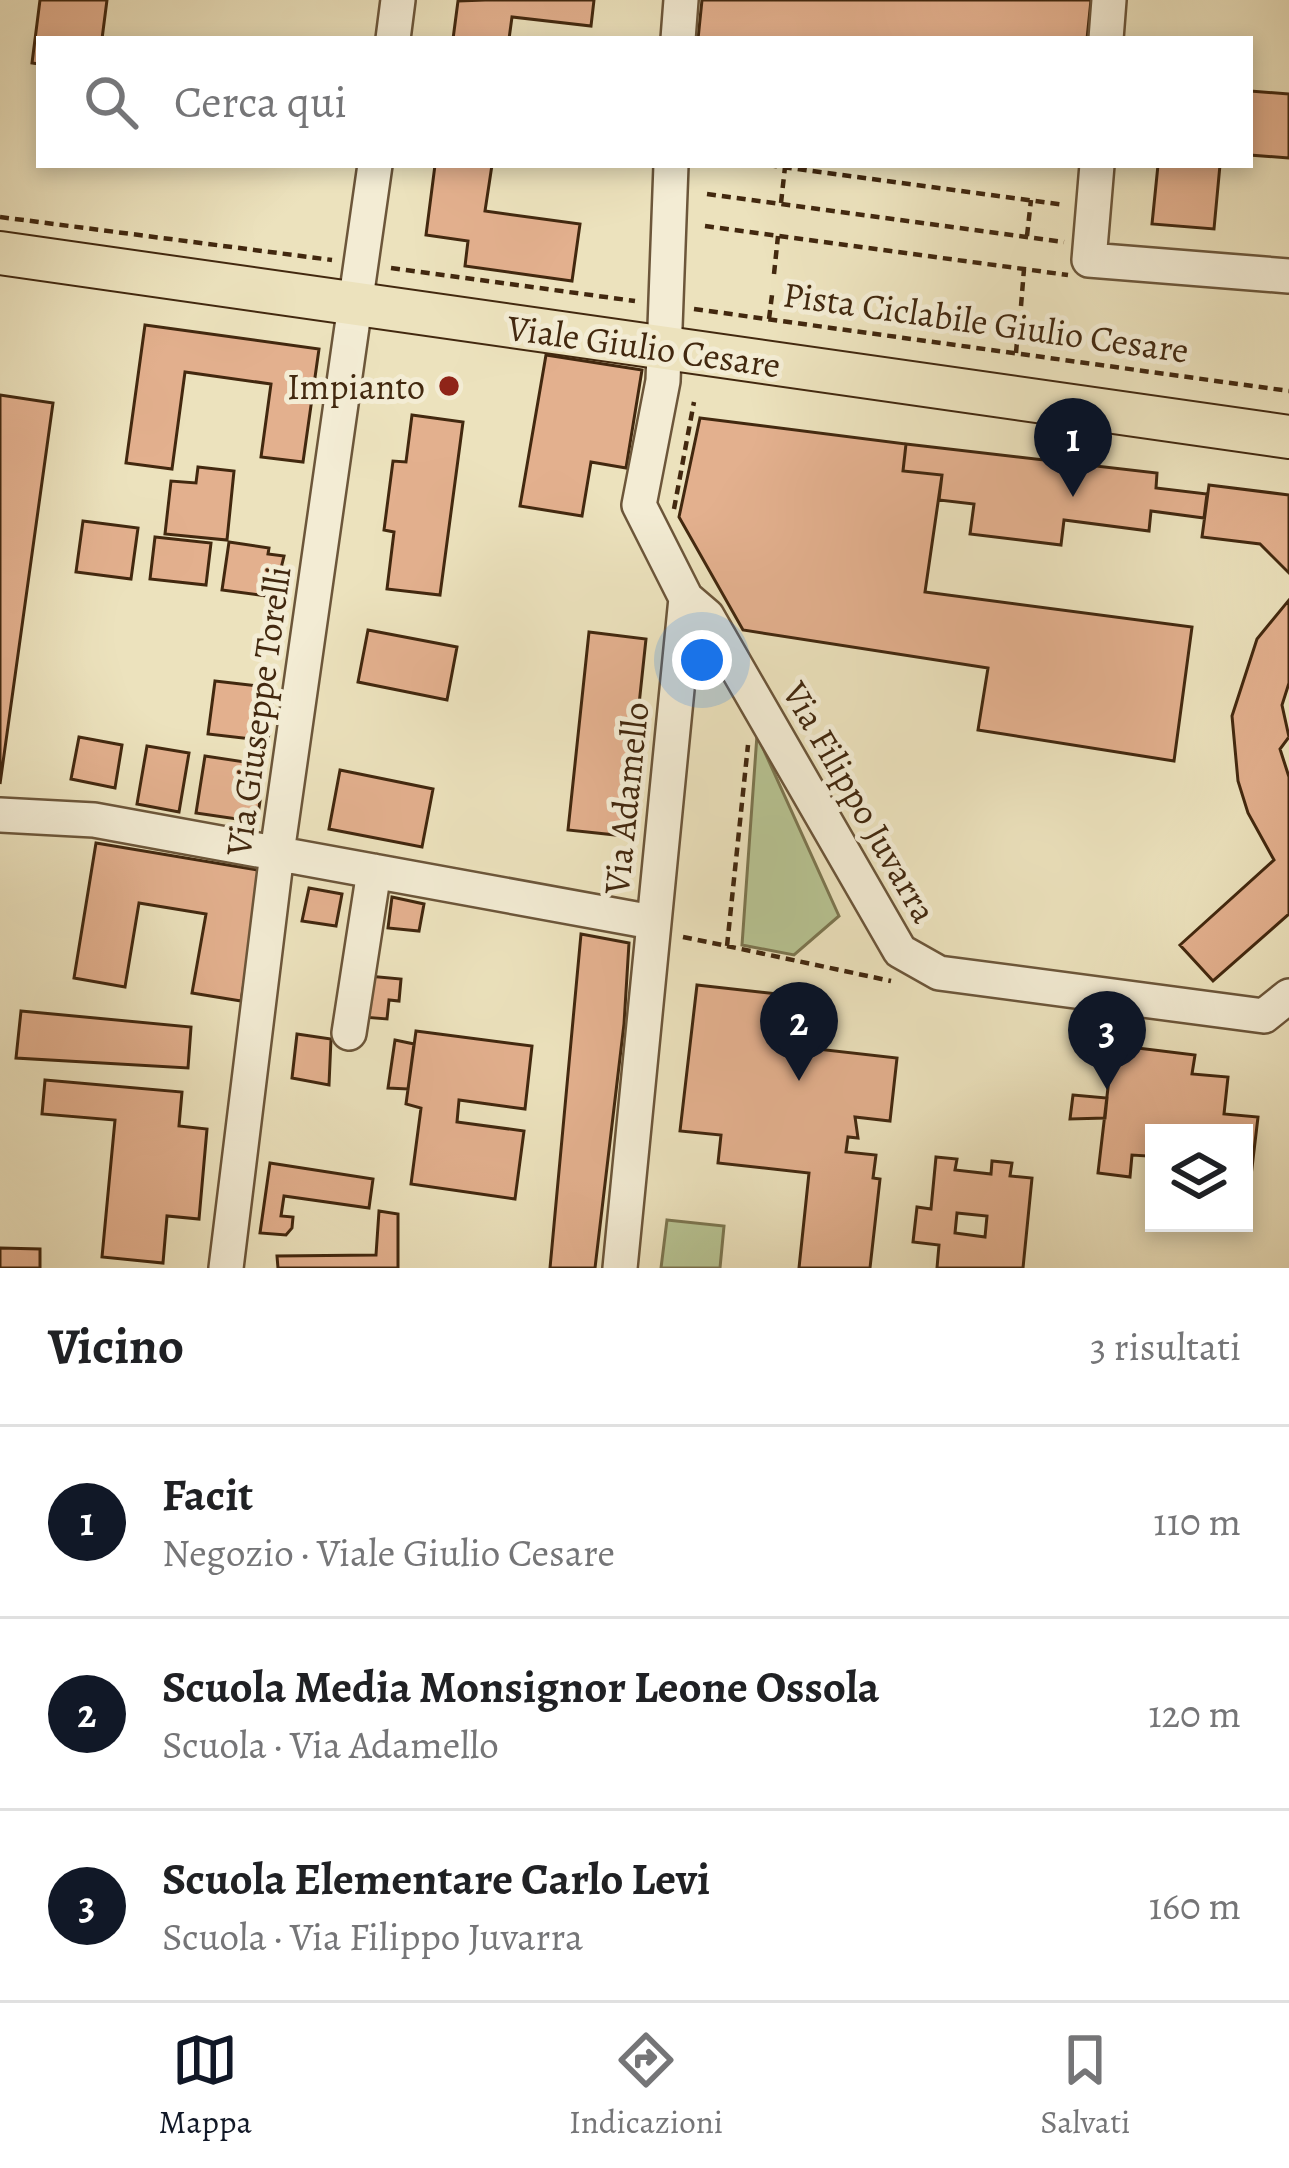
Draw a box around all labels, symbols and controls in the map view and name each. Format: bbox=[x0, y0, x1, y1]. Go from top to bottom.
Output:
search box bbox=[36, 36, 1253, 168]
icon: search bbox=[78, 69, 144, 135]
text: Cerca qui bbox=[174, 71, 347, 133]
street label: Pista Ciclabile Giulio Cesare bbox=[780, 269, 1192, 375]
street label: Viale Giulio Cesare bbox=[503, 302, 784, 389]
place label: Impianto bbox=[287, 362, 425, 411]
marker: Impianto bbox=[436, 373, 462, 399]
pin: 1 bbox=[1034, 398, 1112, 497]
street label: Via Giuseppe Torelli bbox=[213, 563, 303, 860]
your location bbox=[672, 630, 732, 690]
street label: Via Filippo Juvarra bbox=[771, 672, 949, 932]
street label: Via Adamello bbox=[591, 700, 660, 897]
pin: 2 bbox=[760, 982, 838, 1081]
pin: 3 bbox=[1068, 991, 1146, 1090]
map controls bbox=[1145, 1124, 1253, 1232]
button: layers bbox=[1145, 1124, 1253, 1232]
text: Vicino bbox=[48, 1311, 184, 1381]
text: 3 risultati bbox=[1090, 1320, 1241, 1373]
text: Facit bbox=[162, 1464, 253, 1526]
text: 1 bbox=[80, 1495, 94, 1548]
text: 110 m bbox=[1153, 1495, 1241, 1548]
text: Negozio · Viale Giulio Cesare bbox=[162, 1526, 615, 1579]
text: Scuola Media Monsignor Leone Ossola bbox=[162, 1656, 880, 1718]
text: 2 bbox=[78, 1687, 96, 1740]
text: 120 m bbox=[1148, 1687, 1241, 1740]
text: Scuola · Via Adamello bbox=[162, 1718, 499, 1771]
text: Scuola Elementare Carlo Levi bbox=[162, 1848, 710, 1910]
text: 3 bbox=[79, 1879, 95, 1932]
text: 160 m bbox=[1149, 1879, 1241, 1932]
text: Scuola · Via Filippo Juvarra bbox=[162, 1910, 583, 1963]
tab: Mappa bbox=[159, 2027, 252, 2144]
tab: Indicazioni bbox=[569, 2027, 723, 2144]
tab: Salvati bbox=[1040, 2027, 1130, 2144]

